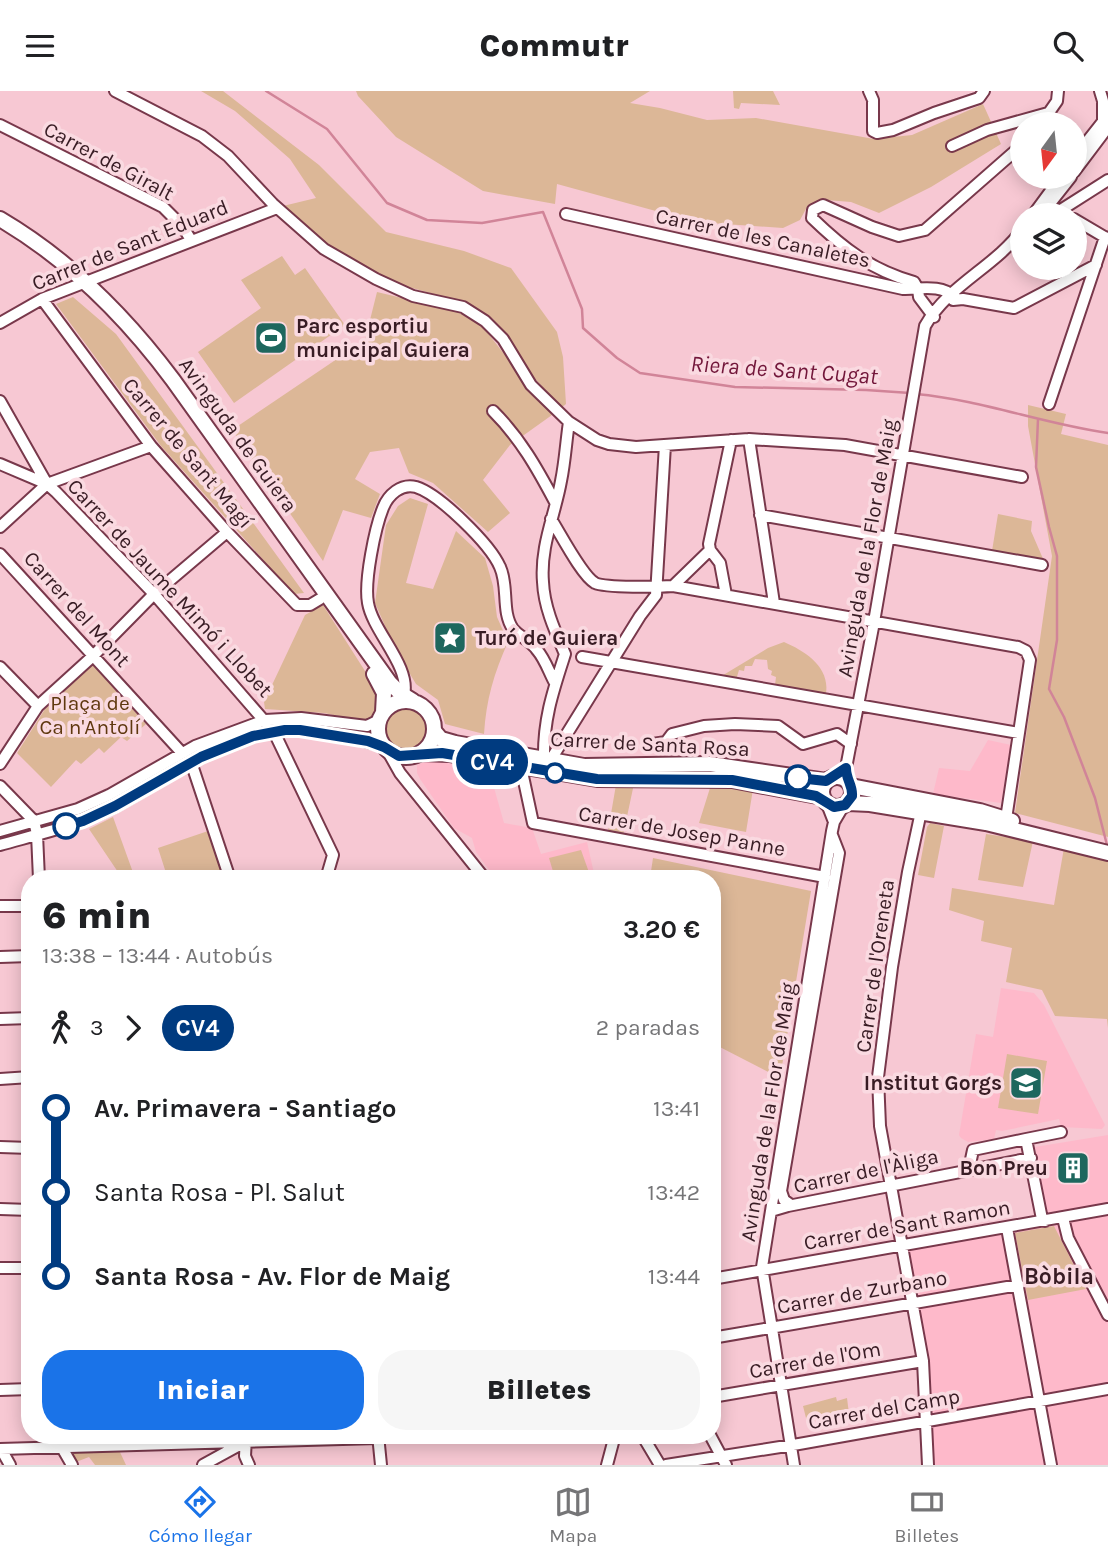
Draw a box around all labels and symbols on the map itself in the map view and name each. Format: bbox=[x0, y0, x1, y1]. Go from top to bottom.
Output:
north arrow bbox=[1010, 112, 1087, 189]
street label: Carrer de Giralt bbox=[40, 117, 178, 205]
street label: Carrer de Sant Eduard bbox=[28, 195, 232, 295]
street label: Carrer de les Canaletes bbox=[653, 204, 873, 272]
place label: Parc esportiu municipal Guiera bbox=[296, 314, 470, 362]
sports icon: Parc esportiu municipal Guiera bbox=[252, 319, 290, 357]
water label: Riera de Sant Cugat bbox=[690, 350, 880, 390]
street label: Avinguda de Guiera bbox=[174, 353, 302, 517]
street label: Carrer de Sant Magí bbox=[118, 373, 258, 533]
street label: Avinguda de la Flor de Maig bbox=[832, 417, 902, 679]
street label: Carrer de Jaume Mimó i Llobet bbox=[63, 474, 277, 702]
street label: Carrer del Mont bbox=[19, 546, 135, 672]
place icon: Turó de Guiera bbox=[431, 619, 469, 657]
place label: Turó de Guiera bbox=[475, 626, 618, 650]
park label: Plaça de Ca n'Antolí bbox=[39, 691, 141, 739]
street label: Carrer de Santa Rosa bbox=[550, 727, 750, 761]
line badge: CV4 bbox=[452, 739, 532, 785]
unlabelled marker bbox=[545, 763, 565, 783]
unlabelled marker bbox=[785, 765, 811, 791]
street label: Carrer de Josep Panne bbox=[577, 801, 787, 861]
unlabelled marker bbox=[53, 813, 79, 839]
street label: Carrer de l'Oreneta bbox=[851, 878, 899, 1054]
street label: Avinguda de la Flor de Maig bbox=[736, 981, 800, 1243]
school or university icon: Institut Gorgs bbox=[1007, 1064, 1045, 1102]
place label: Institut Gorgs bbox=[864, 1071, 1002, 1095]
street label: Carrer de l'Àliga bbox=[791, 1144, 941, 1198]
building icon: Bon Preu bbox=[1054, 1149, 1092, 1187]
place label: Bon Preu bbox=[959, 1156, 1048, 1180]
street label: Carrer de Sant Ramon bbox=[802, 1195, 1012, 1255]
district label: Bòbila bbox=[1024, 1263, 1094, 1290]
street label: Carrer de Zurbano bbox=[775, 1265, 949, 1319]
street label: Carrer de l'Om bbox=[747, 1337, 883, 1383]
street label: Carrer del Camp bbox=[806, 1384, 962, 1434]

